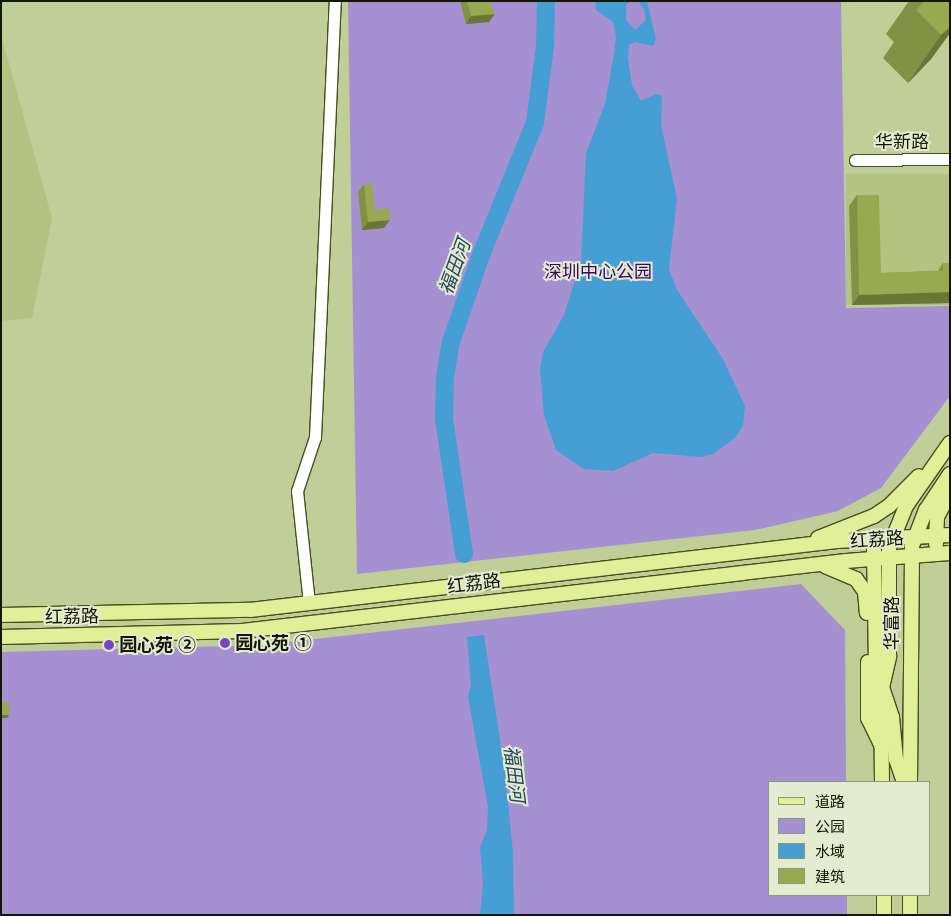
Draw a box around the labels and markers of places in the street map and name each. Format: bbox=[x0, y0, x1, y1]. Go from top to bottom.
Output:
place label: 园心苑 ① bbox=[235, 632, 312, 654]
place label: 园心苑 ② bbox=[119, 634, 196, 656]
marker: 园心苑 ① bbox=[219, 637, 231, 649]
marker: 园心苑 ② bbox=[103, 639, 115, 651]

